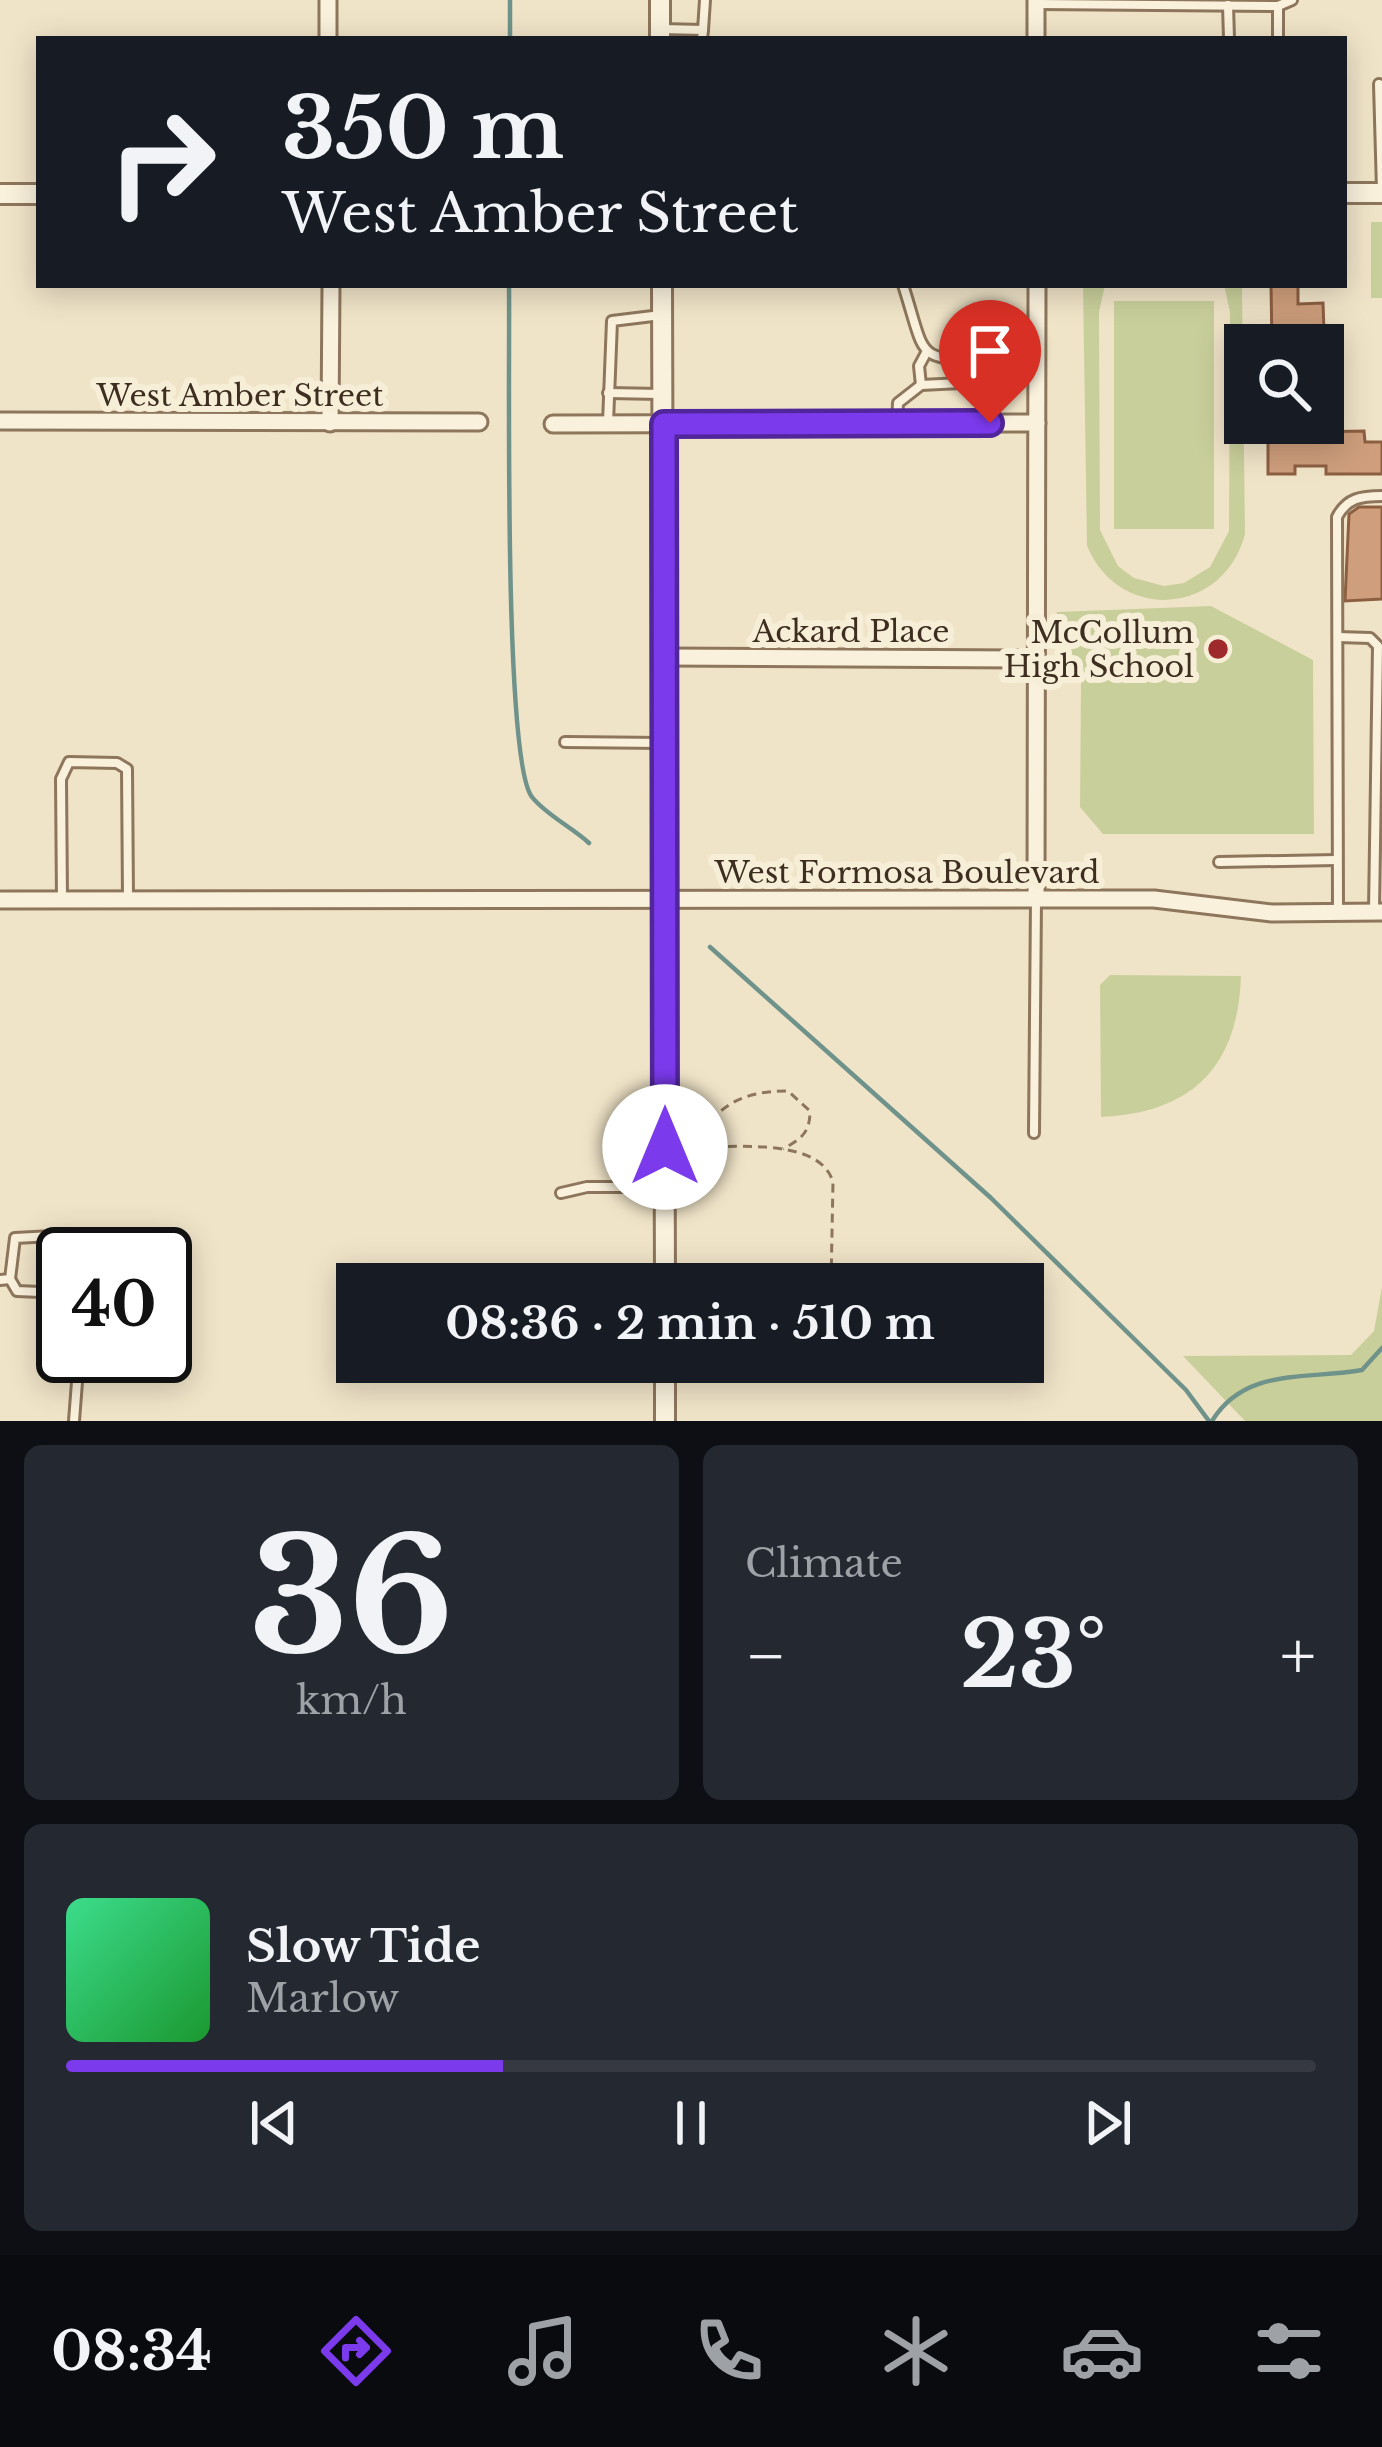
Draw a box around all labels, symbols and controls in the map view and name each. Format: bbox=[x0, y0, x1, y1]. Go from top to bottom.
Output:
text: 350 m bbox=[282, 77, 564, 181]
icon: right bbox=[84, 84, 240, 240]
text: West Amber Street bbox=[282, 180, 799, 247]
pin bbox=[939, 300, 1041, 423]
icon: arrive bbox=[957, 318, 1023, 384]
map controls bbox=[1224, 324, 1344, 444]
button: search bbox=[1224, 324, 1344, 444]
street label: West Amber Street bbox=[95, 377, 384, 414]
street label: Ackard Place bbox=[752, 613, 949, 650]
place label: McCollum High School bbox=[1004, 614, 1194, 685]
marker: McCollum High School bbox=[1205, 636, 1231, 662]
street label: West Formosa Boulevard bbox=[713, 854, 1100, 891]
position arrow bbox=[602, 1084, 728, 1210]
speed limit sign: 40 bbox=[36, 1227, 192, 1383]
text: 08:36 · 2 min · 510 m bbox=[445, 1295, 935, 1351]
text: 36 bbox=[249, 1501, 454, 1694]
text: Climate bbox=[745, 1539, 903, 1588]
text: 23° bbox=[960, 1600, 1106, 1711]
text: − bbox=[745, 1615, 787, 1697]
text: + bbox=[1280, 1615, 1316, 1697]
text: km/h bbox=[296, 1676, 407, 1725]
text: Slow Tide bbox=[246, 1918, 481, 1974]
text: Marlow bbox=[246, 1974, 399, 2023]
icon: previous bbox=[241, 2090, 307, 2156]
icon: pause bbox=[658, 2090, 724, 2156]
icon: next bbox=[1075, 2090, 1141, 2156]
icon: directions bbox=[314, 2309, 398, 2393]
icon: music bbox=[501, 2309, 585, 2393]
icon: phone bbox=[687, 2309, 771, 2393]
icon: climate bbox=[874, 2309, 958, 2393]
icon: car bbox=[1060, 2309, 1144, 2393]
icon: filters bbox=[1247, 2309, 1331, 2393]
text: 08:34 bbox=[51, 2318, 212, 2385]

